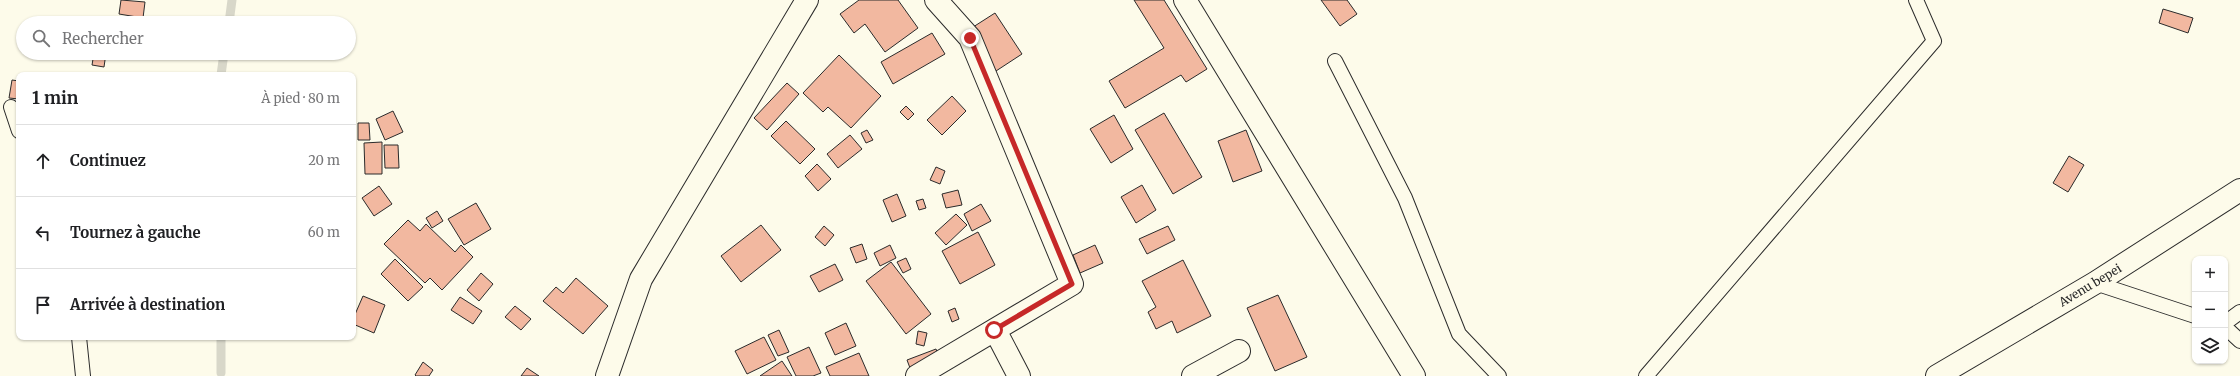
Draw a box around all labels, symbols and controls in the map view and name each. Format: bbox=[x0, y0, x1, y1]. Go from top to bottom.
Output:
search box bbox=[16, 16, 356, 60]
icon: search bbox=[30, 27, 52, 49]
text: Rechercher bbox=[62, 29, 144, 48]
route end bbox=[961, 29, 979, 47]
text: 1 min bbox=[32, 87, 78, 109]
text: À pied · 80 m bbox=[261, 90, 340, 107]
icon: ahead bbox=[32, 150, 54, 172]
text: Continuez bbox=[70, 151, 146, 170]
text: 20 m bbox=[308, 152, 340, 169]
icon: left bbox=[32, 222, 54, 244]
text: Tournez à gauche bbox=[70, 223, 201, 242]
text: 60 m bbox=[308, 224, 340, 241]
map controls bbox=[2192, 256, 2228, 364]
button: + bbox=[2192, 256, 2228, 292]
street label: Avenu bepei bbox=[2055, 260, 2124, 310]
button: − bbox=[2192, 292, 2228, 328]
icon: arrive bbox=[32, 294, 54, 316]
text: Arrivée à destination bbox=[70, 295, 225, 314]
route start bbox=[985, 321, 1003, 339]
button: layers bbox=[2192, 328, 2228, 364]

